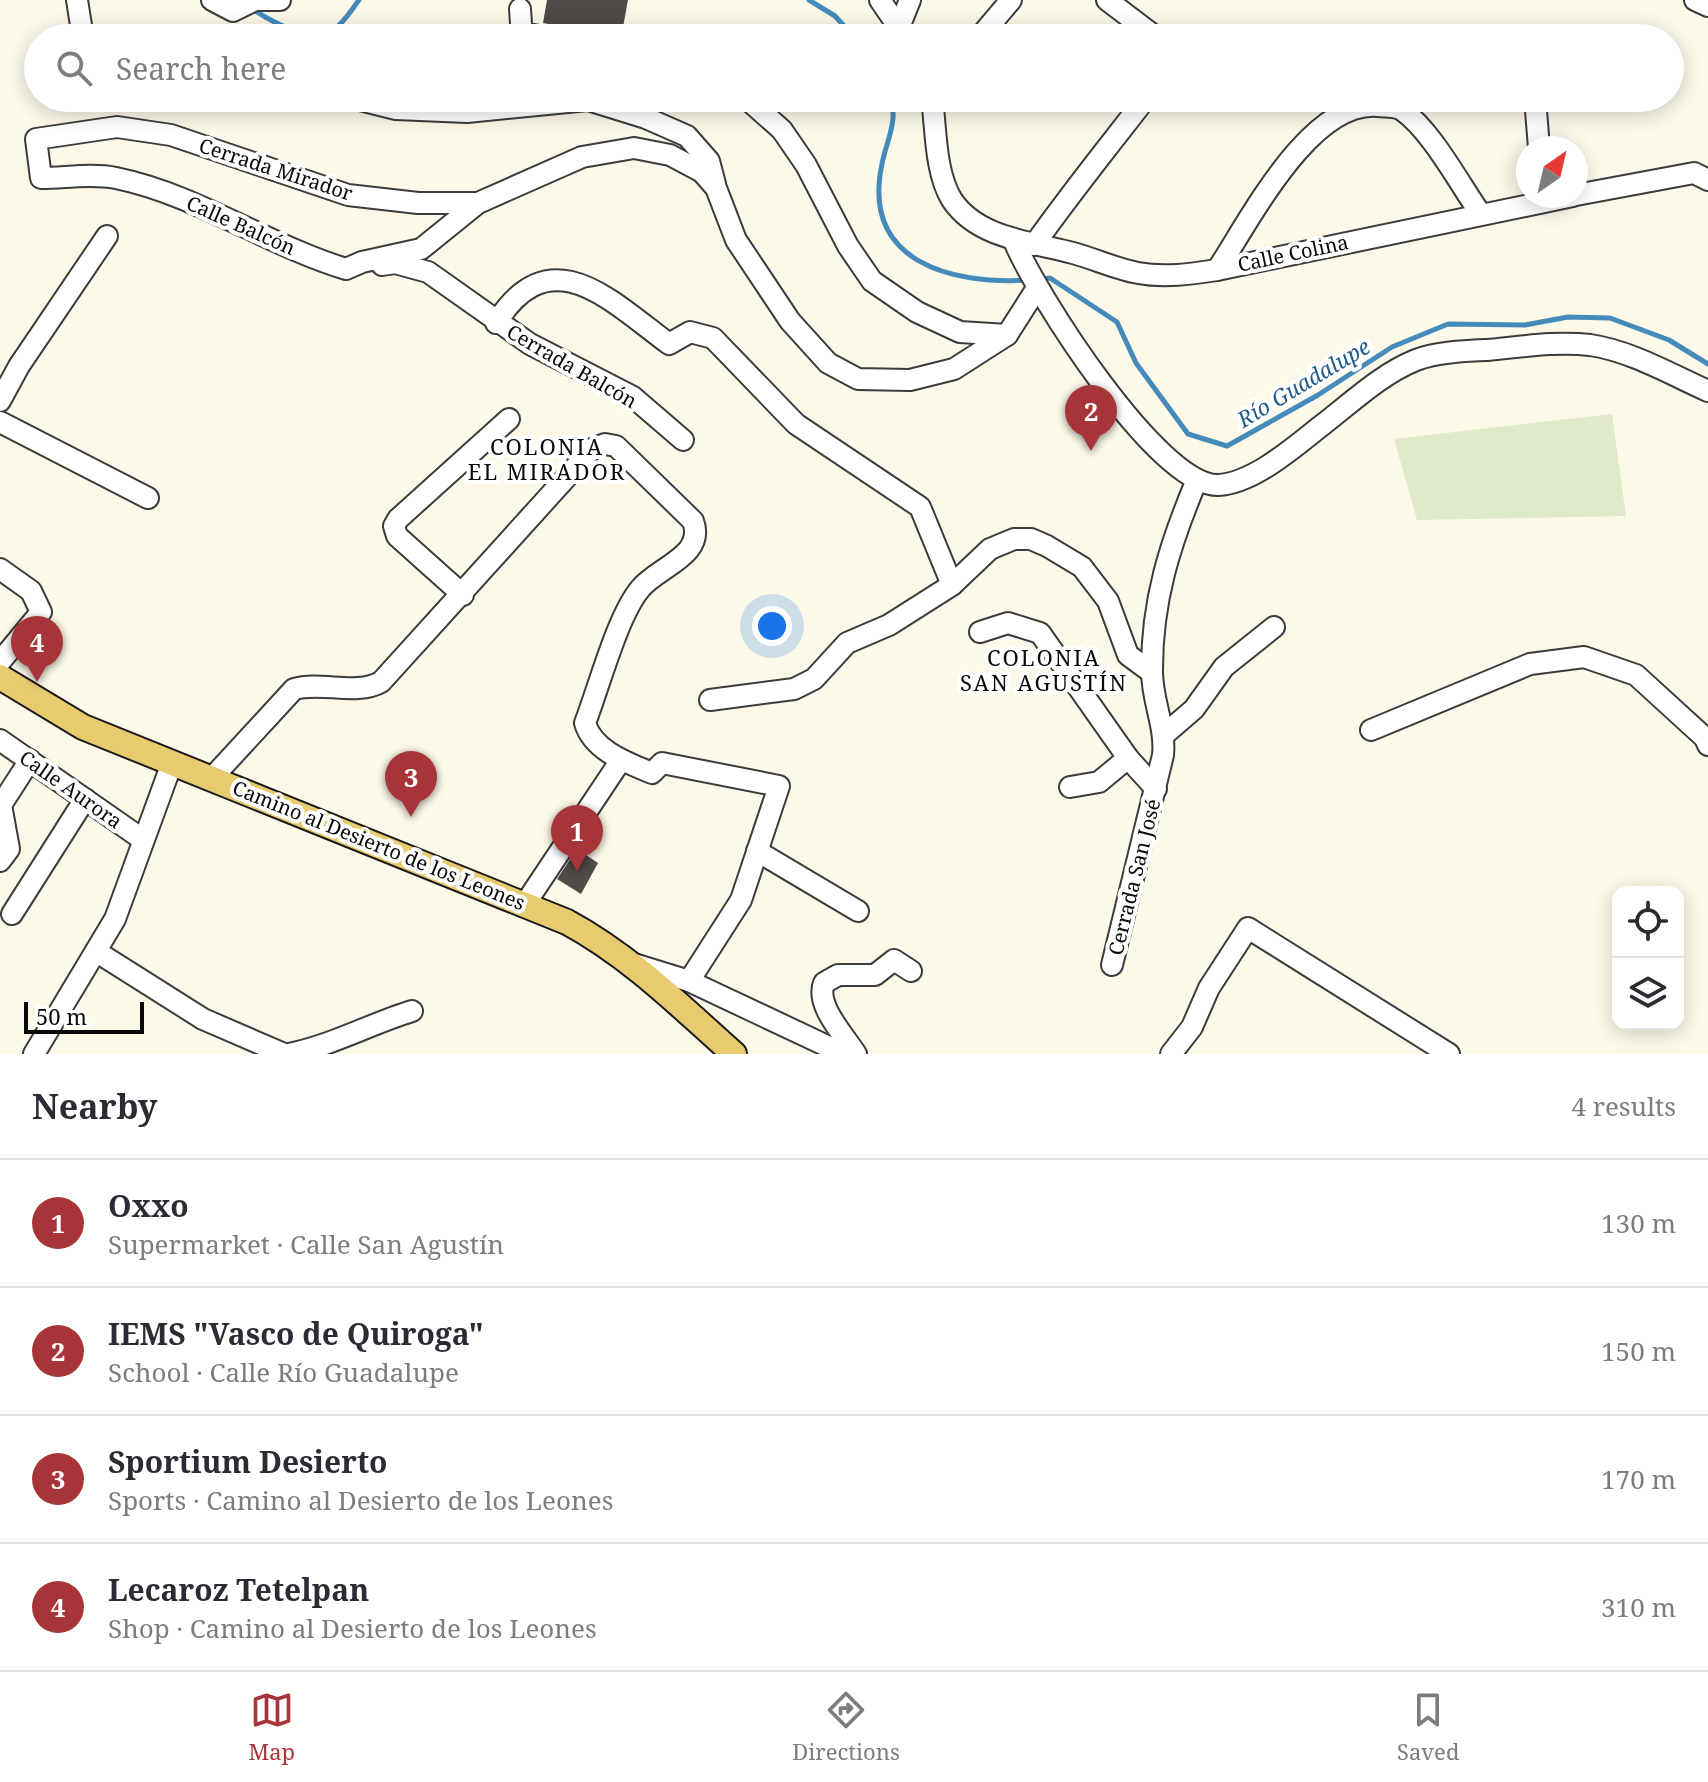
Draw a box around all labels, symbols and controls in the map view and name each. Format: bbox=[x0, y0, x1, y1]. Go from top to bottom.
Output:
search box bbox=[24, 24, 1684, 112]
icon: search bbox=[52, 46, 96, 90]
text: Search here bbox=[116, 48, 286, 89]
street label: Cerrada Mirador bbox=[196, 131, 357, 207]
north arrow bbox=[1516, 136, 1588, 208]
street label: Calle Balcón bbox=[182, 189, 300, 261]
street label: Calle Colina bbox=[1235, 228, 1351, 278]
street label: Cerrada Balcón bbox=[502, 318, 642, 414]
water label: Río Guadalupe bbox=[1230, 330, 1375, 434]
pin: 2 bbox=[1065, 385, 1117, 451]
district label: COLONIA EL MIRADOR bbox=[468, 431, 626, 486]
your location bbox=[752, 606, 792, 646]
pin: 4 bbox=[11, 616, 63, 682]
district label: COLONIA SAN AGUSTÍN bbox=[960, 642, 1128, 697]
street label: Calle Aurora bbox=[14, 744, 128, 834]
pin: 3 bbox=[385, 751, 437, 817]
street label: Camino al Desierto de los Leones bbox=[229, 774, 529, 916]
street label: Cerrada San José bbox=[1102, 796, 1166, 958]
pin: 1 bbox=[551, 805, 603, 871]
map controls bbox=[1612, 886, 1684, 1030]
button: locate bbox=[1612, 886, 1684, 958]
button: layers bbox=[1612, 958, 1684, 1030]
scale bar bbox=[24, 998, 144, 1034]
text: 50 m bbox=[36, 1001, 87, 1031]
text: Nearby bbox=[32, 1083, 158, 1129]
text: 4 results bbox=[1571, 1088, 1676, 1124]
text: Oxxo bbox=[108, 1185, 189, 1226]
text: 1 bbox=[51, 1205, 65, 1241]
text: 130 m bbox=[1601, 1205, 1676, 1241]
text: Supermarket · Calle San Agustín bbox=[108, 1226, 504, 1262]
text: IEMS "Vasco de Quiroga" bbox=[108, 1313, 484, 1354]
text: 2 bbox=[51, 1333, 65, 1369]
text: 150 m bbox=[1601, 1333, 1676, 1369]
text: School · Calle Río Guadalupe bbox=[108, 1354, 459, 1390]
text: Sportium Desierto bbox=[108, 1441, 388, 1482]
text: 3 bbox=[51, 1461, 65, 1497]
text: 170 m bbox=[1601, 1461, 1676, 1497]
text: Sports · Camino al Desierto de los Leones bbox=[108, 1482, 613, 1518]
text: Lecaroz Tetelpan bbox=[108, 1569, 369, 1610]
text: 4 bbox=[51, 1589, 65, 1625]
text: 310 m bbox=[1601, 1589, 1676, 1625]
text: Shop · Camino al Desierto de los Leones bbox=[108, 1610, 597, 1646]
tab: Map bbox=[249, 1688, 295, 1766]
tab: Directions bbox=[792, 1688, 900, 1766]
tab: Saved bbox=[1397, 1688, 1459, 1766]

